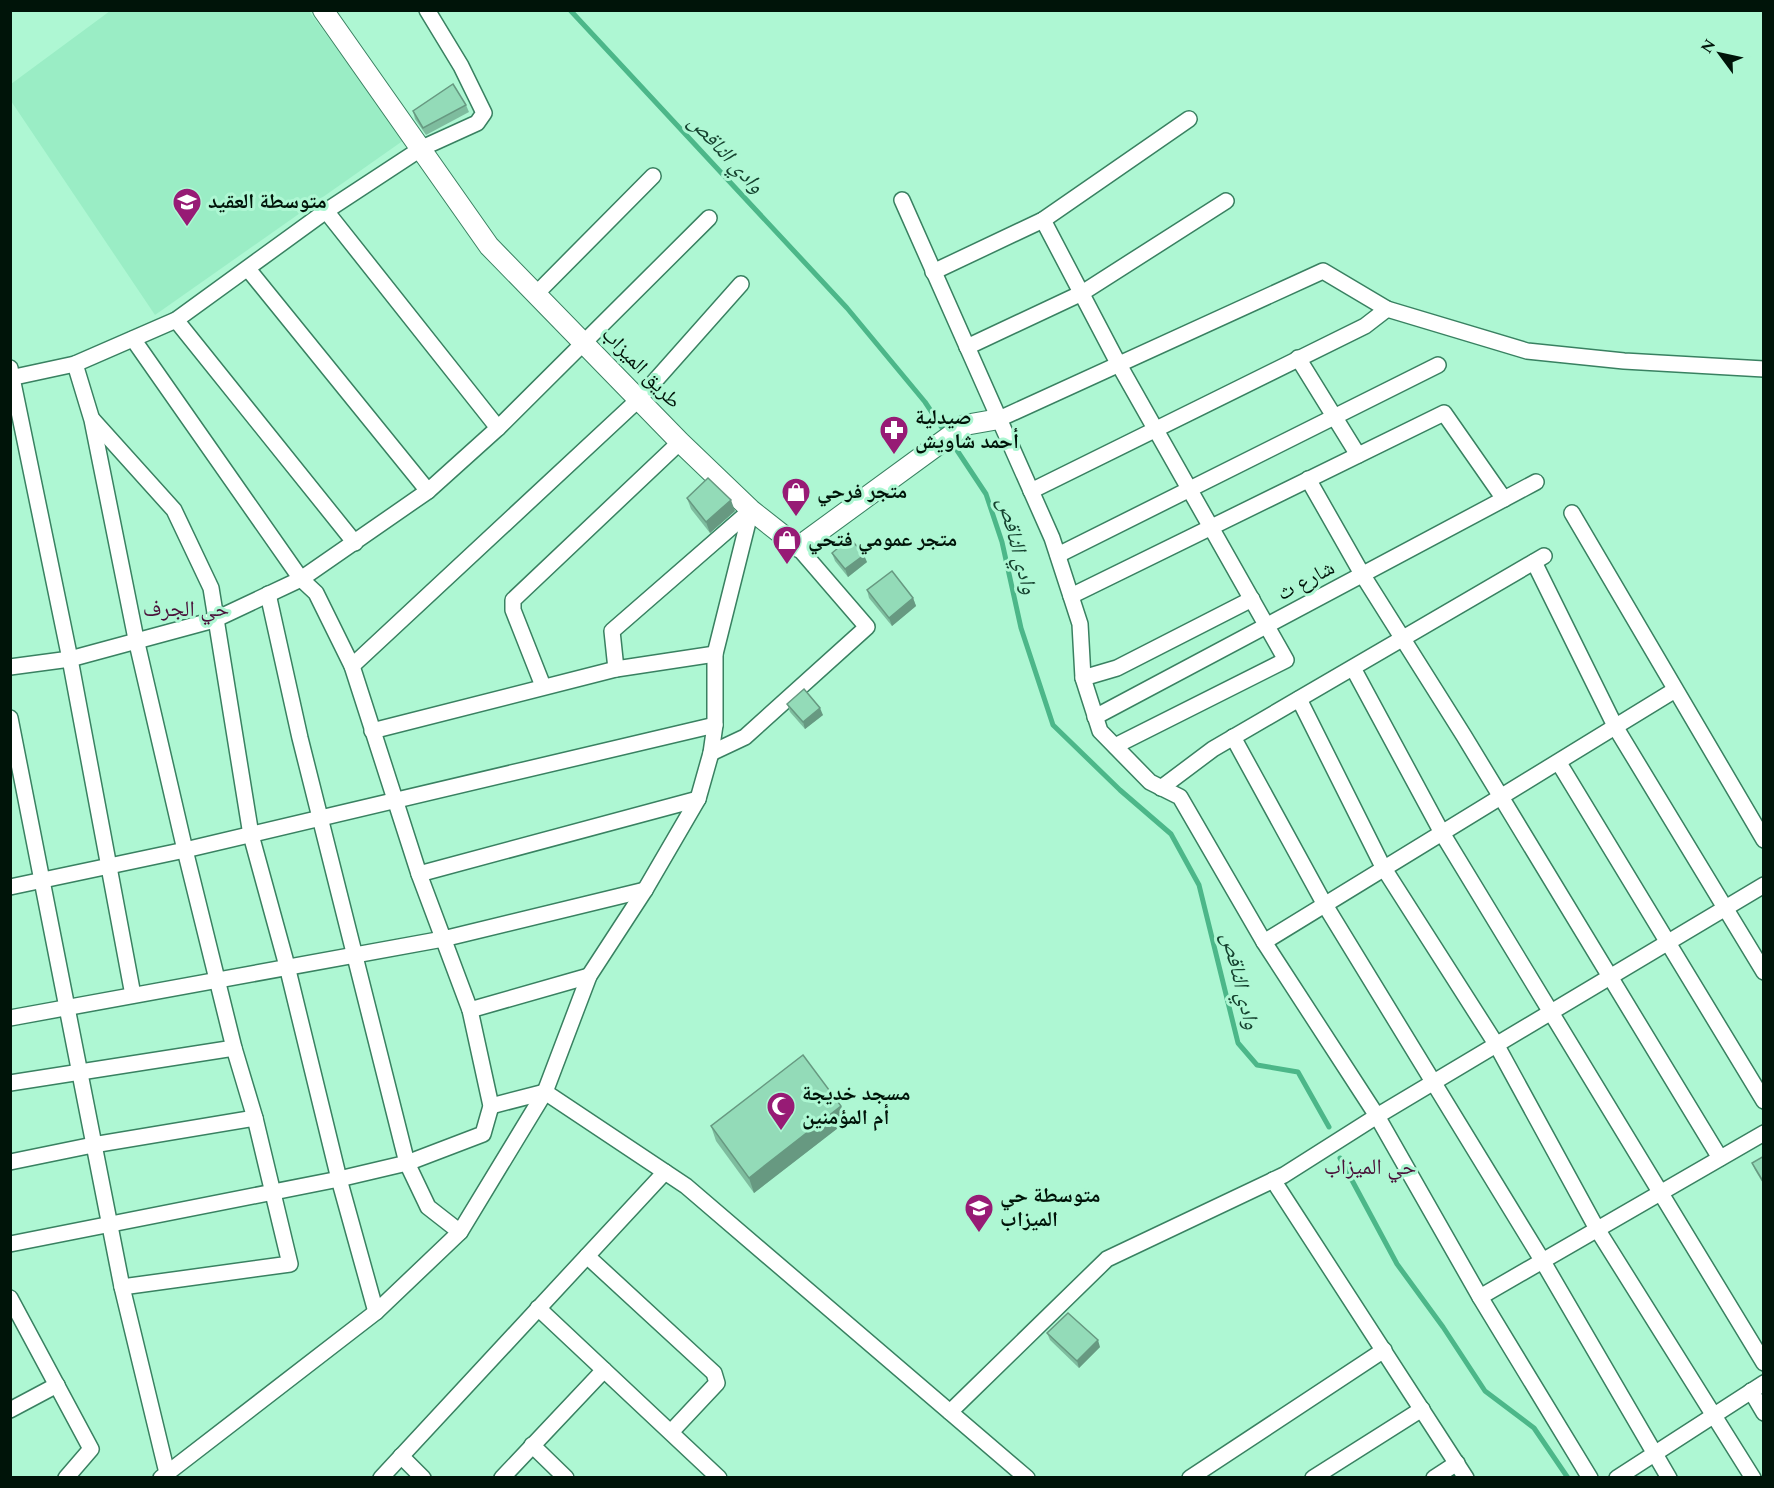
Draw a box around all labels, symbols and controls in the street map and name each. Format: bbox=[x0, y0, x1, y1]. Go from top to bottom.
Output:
north arrow bbox=[1690, 24, 1750, 84]
text: N bbox=[1695, 34, 1722, 58]
water label: وادي الناقص bbox=[680, 107, 772, 201]
school or university icon: متوسطة العقيد bbox=[171, 186, 203, 228]
place label: متوسطة العقيد bbox=[208, 186, 327, 218]
street label: طريق الميزاب bbox=[593, 320, 689, 416]
place label: صيدلية أحمد شاويش bbox=[915, 402, 1019, 458]
pharmacy icon: صيدلية أحمد شاويش bbox=[878, 414, 910, 456]
shop icon: متجر فرحي bbox=[780, 476, 812, 518]
place label: متجر فرحي bbox=[817, 476, 907, 508]
water label: وادي الناقص bbox=[988, 494, 1046, 598]
shop icon: متجر عمومي فتحي bbox=[771, 524, 803, 566]
place label: متجر عمومي فتحي bbox=[808, 524, 957, 556]
street label: شارع ث bbox=[1271, 552, 1341, 610]
district label: حي الجرف bbox=[143, 593, 229, 626]
water label: وادي الناقص bbox=[1212, 929, 1268, 1033]
place label: مسجد خديجة أم المؤمنين bbox=[802, 1078, 910, 1134]
mosque icon: مسجد خديجة أم المؤمنين bbox=[765, 1090, 797, 1132]
district label: حي الميزاب bbox=[1324, 1151, 1416, 1184]
place label: متوسطة حي الميزاب bbox=[1000, 1180, 1100, 1236]
school or university icon: متوسطة حي الميزاب bbox=[963, 1192, 995, 1234]

